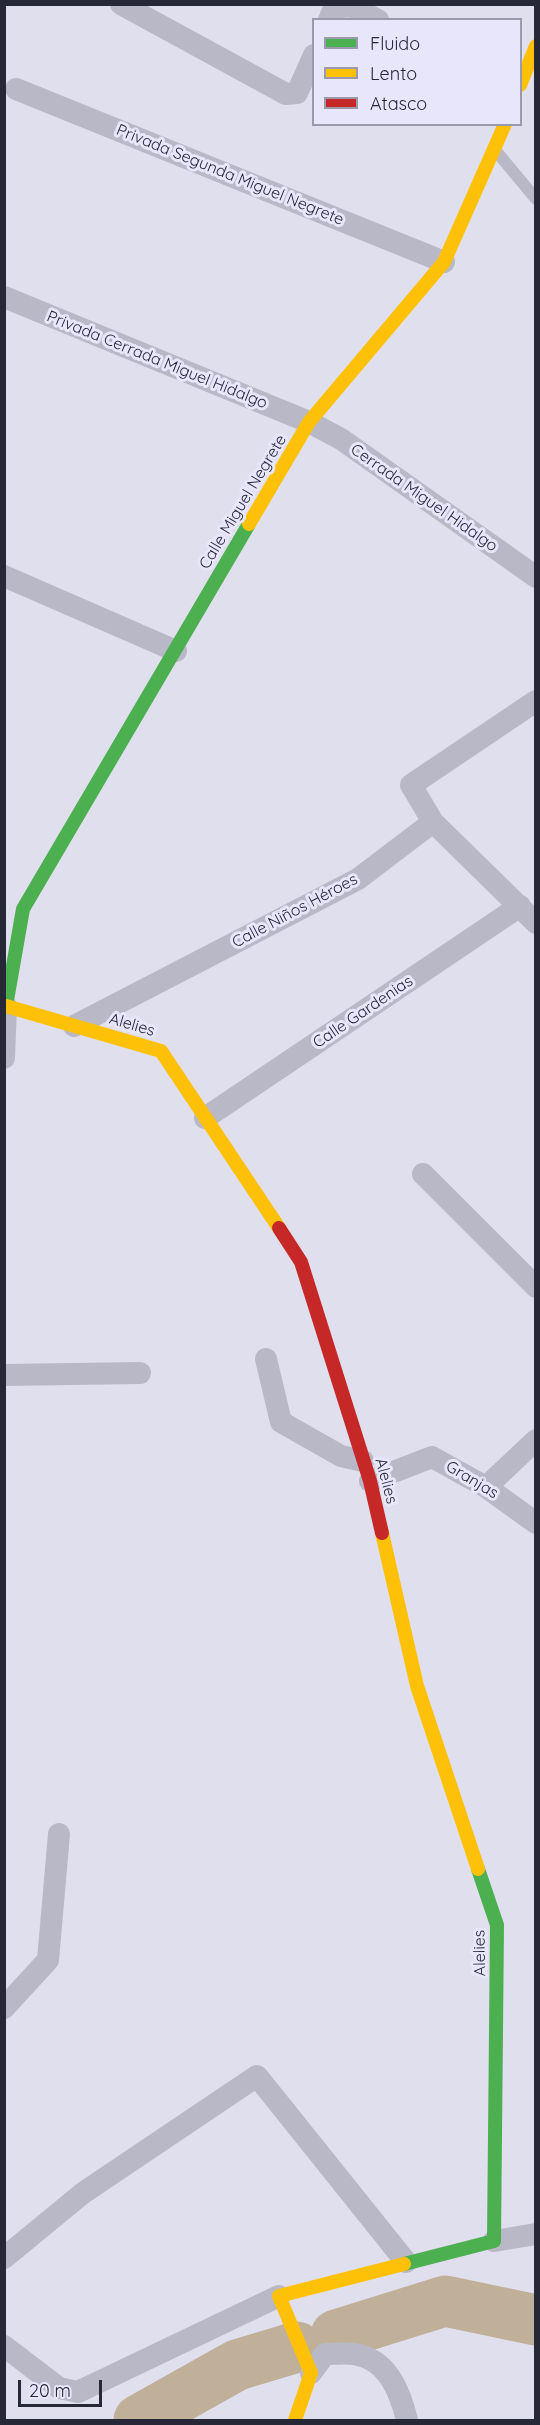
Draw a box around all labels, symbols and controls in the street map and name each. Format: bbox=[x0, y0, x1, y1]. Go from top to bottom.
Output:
legend bbox=[312, 18, 522, 126]
text: Fluido bbox=[370, 32, 420, 55]
text: Lento bbox=[370, 62, 417, 85]
text: Atasco bbox=[370, 92, 427, 115]
street label: Privada Segunda Miguel Negrete bbox=[114, 120, 346, 230]
street label: Privada Cerrada Miguel Hidalgo bbox=[44, 307, 270, 413]
street label: Calle Miguel Negrete bbox=[195, 431, 291, 573]
street label: Cerrada Miguel Hidalgo bbox=[347, 440, 501, 556]
street label: Calle Niños Héroes bbox=[229, 870, 361, 952]
street label: Calle Gardenias bbox=[309, 972, 417, 1052]
street label: Alelies bbox=[107, 1009, 157, 1041]
street label: Alelies bbox=[371, 1456, 401, 1506]
street label: Granjas bbox=[442, 1457, 502, 1503]
street label: Alelies bbox=[470, 1930, 490, 1976]
scale bar bbox=[21, 2368, 105, 2406]
text: 20 m bbox=[29, 2379, 71, 2402]

